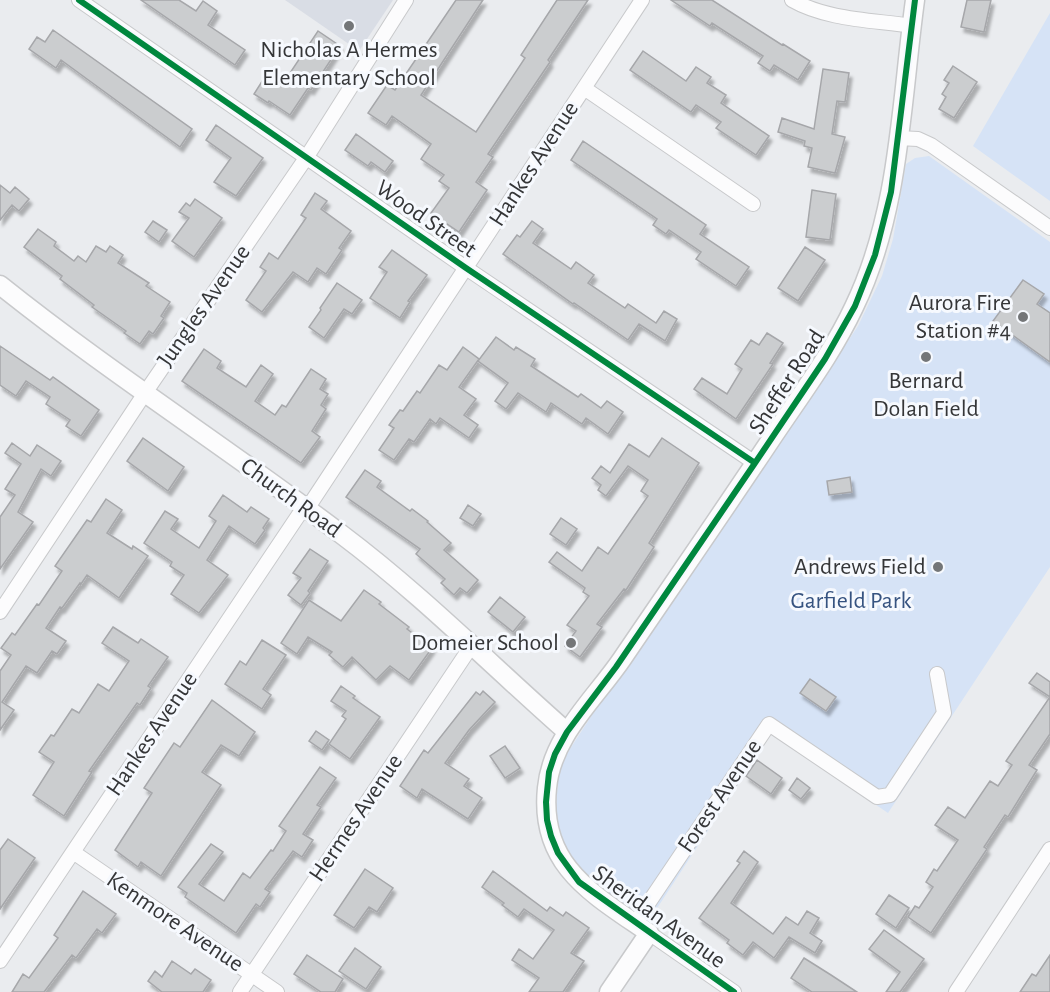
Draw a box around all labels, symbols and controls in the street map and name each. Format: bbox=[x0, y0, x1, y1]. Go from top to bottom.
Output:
marker: Nicholas A Hermes Elementary School bbox=[342, 19, 356, 33]
place label: Nicholas A Hermes Elementary School bbox=[260, 38, 438, 90]
street label: Hankes Avenue bbox=[485, 97, 583, 231]
street label: Wood Street bbox=[371, 176, 481, 263]
street label: Jungles Avenue bbox=[153, 241, 255, 371]
place label: Aurora Fire Station #4 bbox=[909, 291, 1011, 343]
marker: Aurora Fire Station #4 bbox=[1016, 310, 1030, 324]
street label: Sheffer Road bbox=[744, 325, 830, 439]
marker: Bernard Dolan Field bbox=[919, 350, 933, 364]
place label: Bernard Dolan Field bbox=[873, 369, 979, 421]
street label: Church Road bbox=[236, 454, 346, 542]
place label: Andrews Field bbox=[794, 555, 926, 579]
marker: Andrews Field bbox=[931, 560, 945, 574]
park label: Garfield Park bbox=[791, 589, 911, 613]
place label: Domeier School bbox=[411, 631, 559, 655]
marker: Domeier School bbox=[564, 636, 578, 650]
street label: Hankes Avenue bbox=[102, 668, 202, 800]
street label: Forest Avenue bbox=[674, 735, 766, 857]
street label: Hermes Avenue bbox=[305, 750, 407, 886]
street label: Sheridan Avenue bbox=[588, 861, 730, 973]
street label: Kenmore Avenue bbox=[102, 868, 248, 976]

